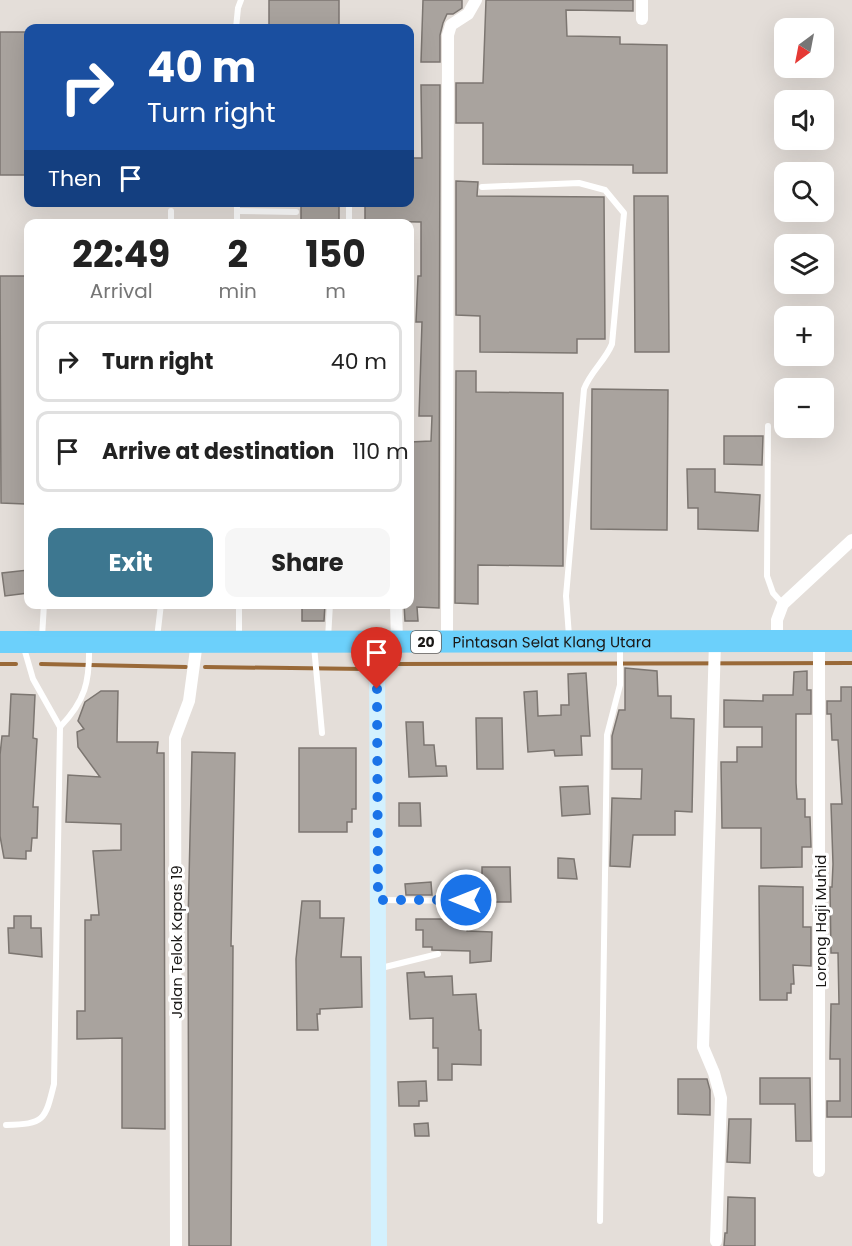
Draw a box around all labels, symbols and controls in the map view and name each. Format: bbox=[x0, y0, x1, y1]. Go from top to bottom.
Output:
north arrow bbox=[774, 18, 834, 78]
map controls bbox=[774, 18, 834, 438]
text: 40 m bbox=[147, 38, 256, 97]
icon: right bbox=[48, 48, 126, 126]
button: sound bbox=[774, 90, 834, 150]
text: Turn right bbox=[147, 94, 276, 131]
icon: arrive bbox=[114, 162, 147, 195]
button: search bbox=[774, 162, 834, 222]
text: Then bbox=[48, 163, 102, 194]
text: 22:49 bbox=[72, 229, 170, 280]
text: 2 bbox=[227, 229, 248, 280]
text: 150 bbox=[305, 229, 366, 280]
button: layers bbox=[774, 234, 834, 294]
text: Arrival bbox=[90, 277, 153, 305]
text: min bbox=[219, 277, 257, 305]
text: m bbox=[325, 277, 346, 305]
button: + bbox=[774, 306, 834, 366]
icon: right bbox=[51, 345, 84, 378]
text: Turn right bbox=[102, 346, 213, 377]
text: 40 m bbox=[331, 346, 387, 377]
button: − bbox=[774, 378, 834, 438]
icon: arrive bbox=[51, 435, 84, 468]
text: Arrive at destination bbox=[102, 436, 334, 467]
text: 110 m bbox=[352, 436, 409, 467]
button: Exit bbox=[48, 528, 213, 597]
button: Share bbox=[225, 528, 390, 597]
pin bbox=[351, 627, 402, 689]
road number: 20 bbox=[411, 631, 441, 653]
street label: Pintasan Selat Klang Utara bbox=[453, 631, 651, 652]
icon: arrive bbox=[360, 636, 393, 669]
street label: Lorong Haji Muhid bbox=[810, 855, 831, 987]
street label: Jalan Telok Kapas 19 bbox=[166, 865, 187, 1019]
position arrow bbox=[434, 868, 498, 932]

